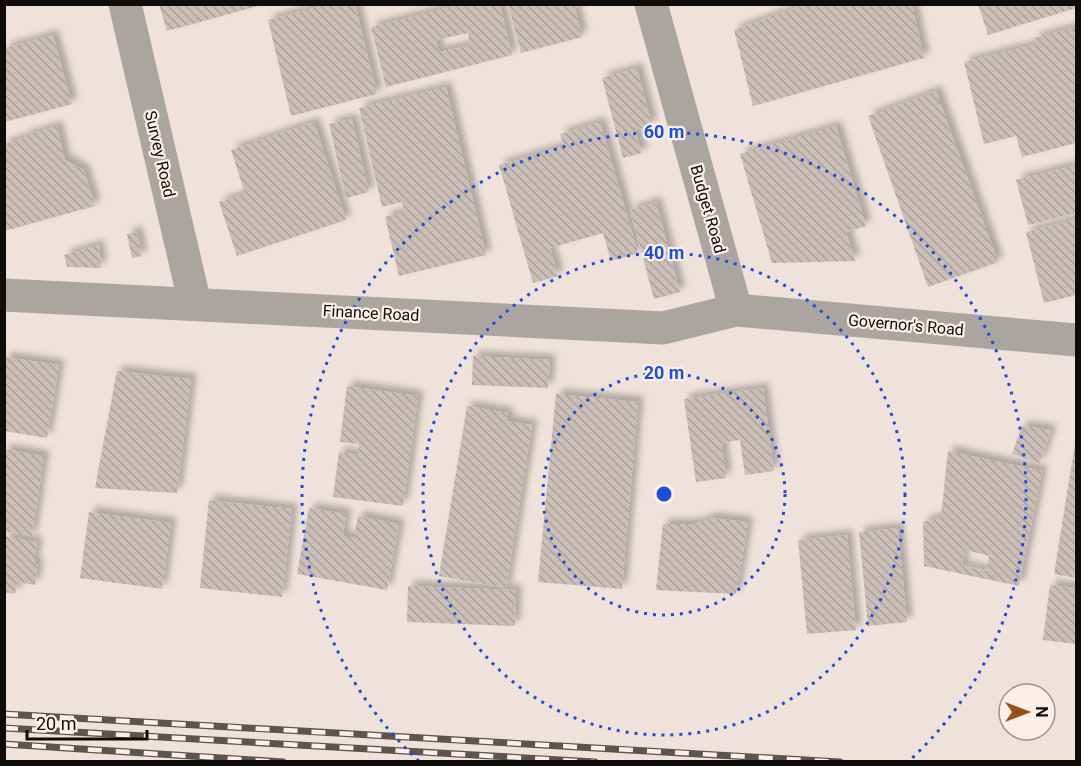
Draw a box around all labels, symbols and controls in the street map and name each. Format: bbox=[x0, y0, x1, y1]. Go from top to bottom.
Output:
street label: Survey Road bbox=[141, 109, 179, 199]
text: 60 m bbox=[644, 121, 684, 142]
street label: Budget Road bbox=[686, 163, 730, 255]
text: 40 m bbox=[644, 242, 684, 263]
street label: Finance Road bbox=[322, 301, 420, 325]
street label: Governor's Road bbox=[847, 310, 965, 340]
text: 20 m bbox=[644, 362, 684, 383]
centre of rings bbox=[654, 484, 674, 504]
north arrow bbox=[997, 682, 1057, 742]
scale bar bbox=[27, 703, 147, 741]
text: N bbox=[1032, 706, 1051, 718]
text: 20 m bbox=[36, 713, 76, 734]

